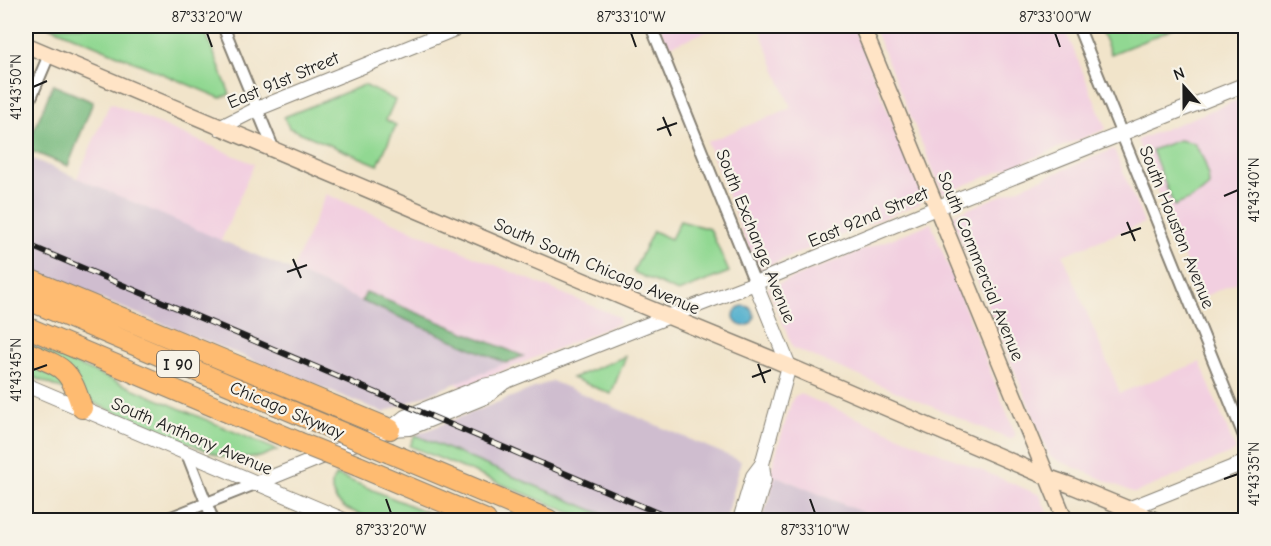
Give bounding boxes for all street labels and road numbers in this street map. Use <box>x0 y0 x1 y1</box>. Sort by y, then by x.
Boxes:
street label: East 91st Street <box>224 47 343 113</box>
street label: South Houston Avenue <box>1134 143 1219 312</box>
street label: South Exchange Avenue <box>711 146 800 326</box>
street label: South Commercial Avenue <box>933 168 1028 364</box>
street label: East 92nd Street <box>805 182 932 252</box>
street label: South South Chicago Avenue <box>491 214 703 319</box>
road number: I 90 <box>157 351 199 377</box>
street label: Chicago Skyway <box>226 377 348 444</box>
street label: South Anthony Avenue <box>108 393 276 480</box>

